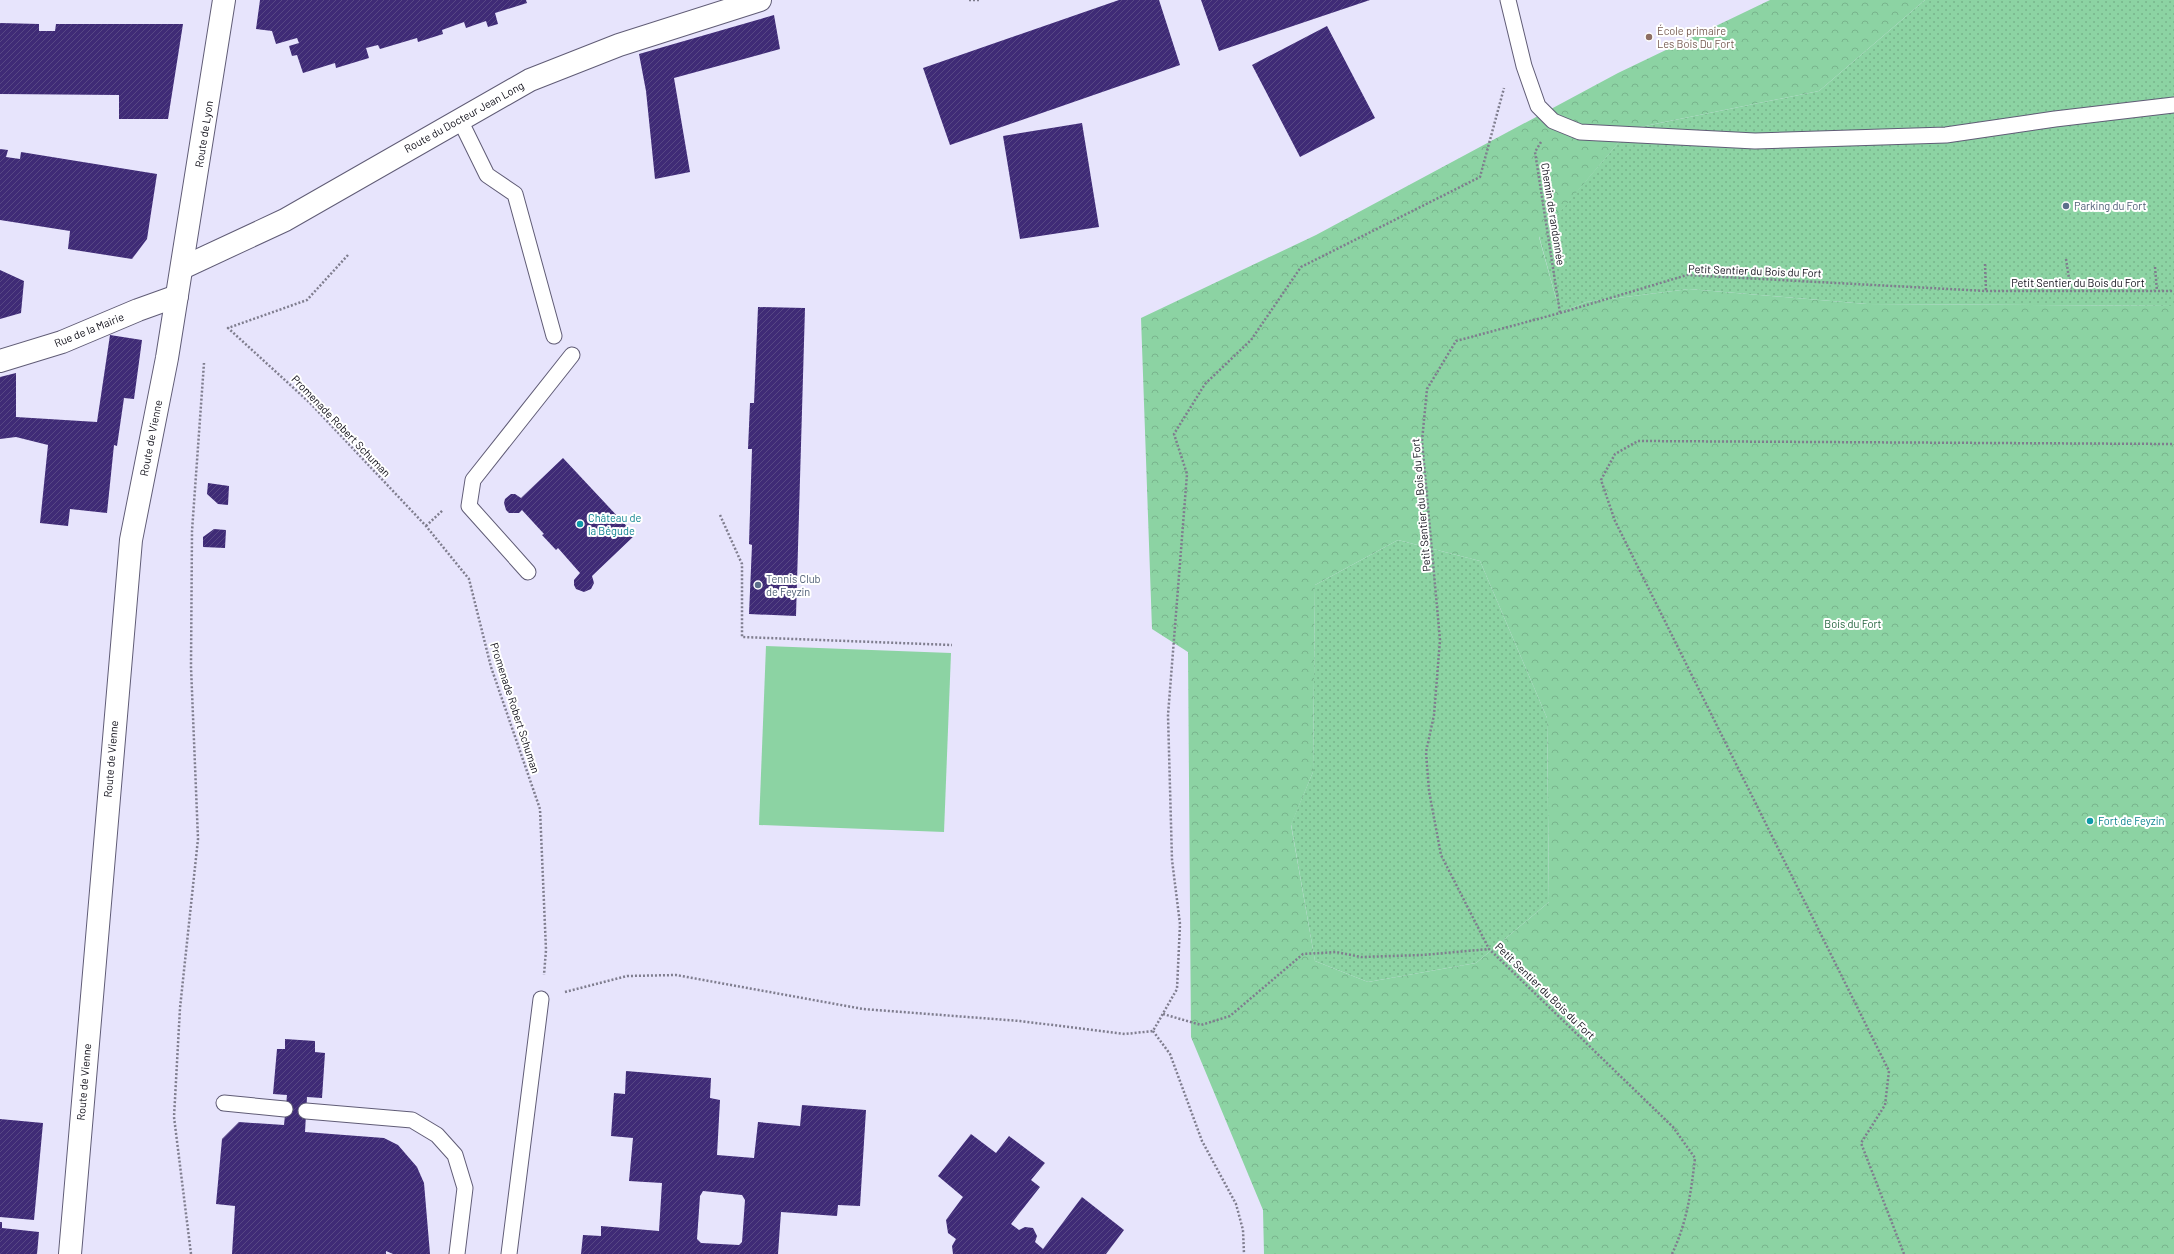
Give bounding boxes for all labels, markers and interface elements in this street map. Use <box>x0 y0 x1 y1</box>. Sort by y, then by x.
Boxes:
place label: École primaire Les Bois Du Fort <box>1657 24 1734 50</box>
marker: École primaire Les Bois Du Fort <box>1644 32 1654 42</box>
street label: Route du Docteur Jean Long <box>402 78 526 155</box>
street label: Route de Lyon <box>192 100 215 168</box>
street label: Chemin de randonnée <box>1539 162 1568 266</box>
place label: Parking du Fort <box>2074 199 2147 212</box>
marker: Parking du Fort <box>2061 201 2071 211</box>
street label: Petit Sentier du Bois du Fort <box>1688 262 1822 279</box>
street label: Petit Sentier du Bois du Fort <box>2011 276 2145 289</box>
street label: Rue de la Mairie <box>52 310 126 349</box>
street label: Promenade Robert Schuman <box>289 372 393 479</box>
street label: Route de Vienne <box>137 399 164 477</box>
street label: Petit Sentier du Bois du Fort <box>1408 438 1433 572</box>
place label: Château de la Bégude <box>588 511 642 537</box>
marker: Château de la Bégude <box>575 519 585 529</box>
place label: Tennis Club de Feyzin <box>766 572 821 598</box>
marker: Tennis Club de Feyzin <box>753 580 763 590</box>
park label: Bois du Fort <box>1824 617 1882 630</box>
street label: Promenade Robert Schuman <box>488 641 543 775</box>
street label: Route de Vienne <box>101 720 120 798</box>
place label: Fort de Feyzin <box>2098 814 2165 827</box>
marker: Fort de Feyzin <box>2085 816 2095 826</box>
street label: Petit Sentier du Bois du Fort <box>1493 940 1598 1042</box>
street label: Route de Vienne <box>74 1043 93 1121</box>

